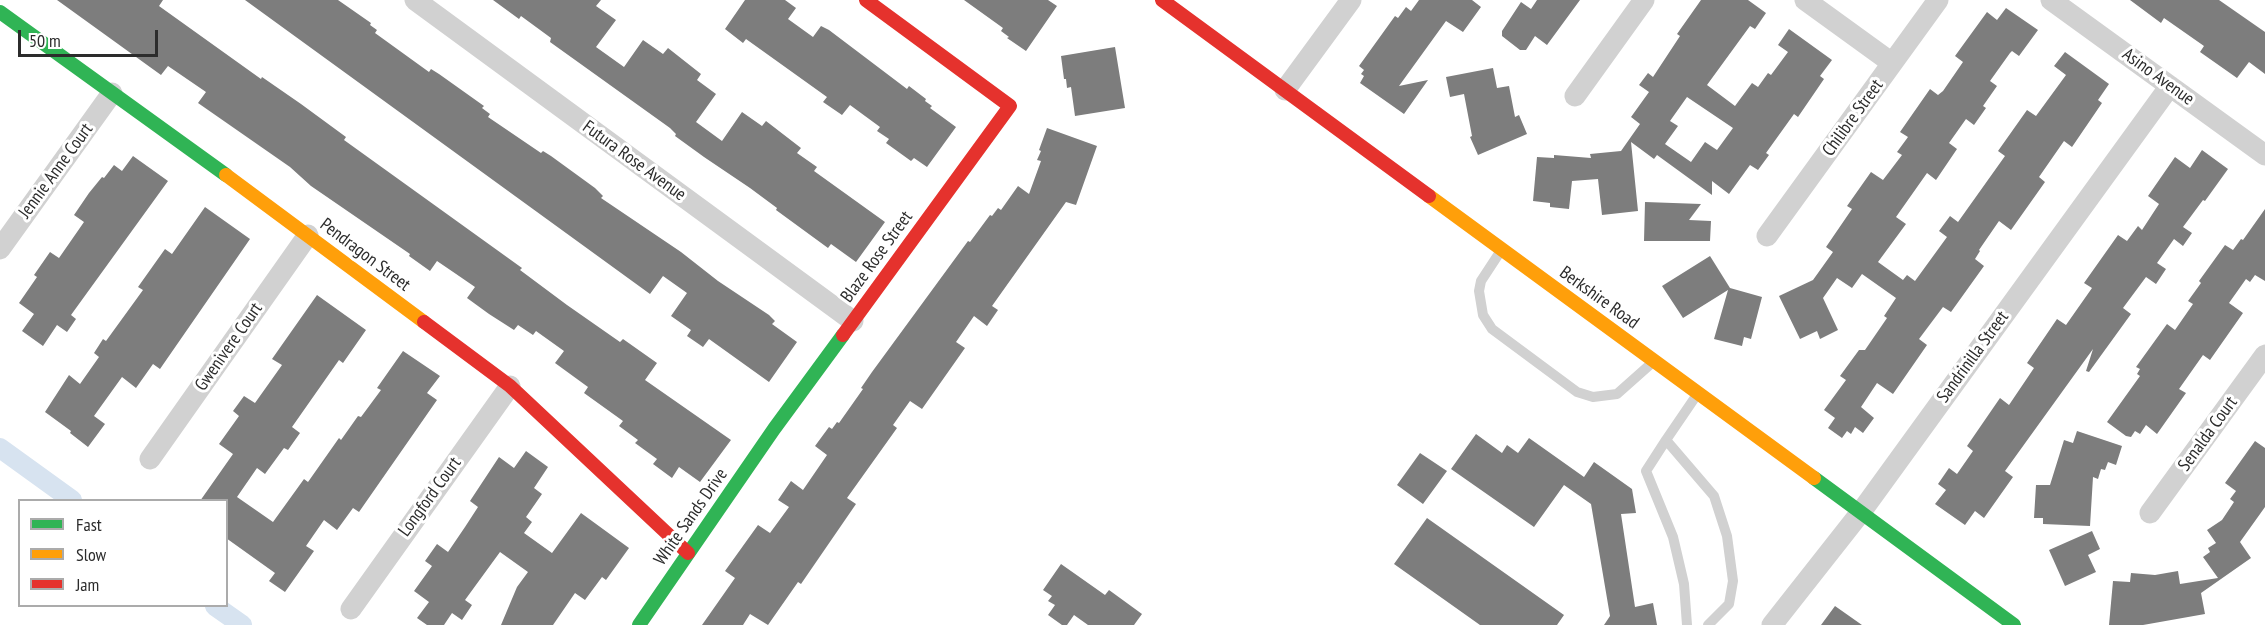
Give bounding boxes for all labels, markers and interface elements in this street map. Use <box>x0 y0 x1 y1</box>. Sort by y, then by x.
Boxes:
scale bar <box>21 18 160 56</box>
text: 50 m <box>29 29 61 52</box>
street label: Asino Avenue <box>2118 44 2198 110</box>
street label: Chilibre Street <box>1818 75 1888 161</box>
street label: Futura Rose Avenue <box>578 116 690 206</box>
street label: Jennie Anne Court <box>14 119 98 223</box>
street label: Blaze Rose Street <box>837 207 917 307</box>
street label: Pendragon Street <box>316 214 414 296</box>
street label: Berkshire Road <box>1555 262 1643 334</box>
street label: Gwenivere Court <box>191 299 267 395</box>
street label: Sandrinilla Street <box>1933 307 2013 407</box>
street label: Senalda Court <box>2174 393 2242 475</box>
street label: Longford Court <box>394 453 466 541</box>
street label: White Sands Drive <box>650 464 732 570</box>
legend <box>18 499 228 607</box>
text: Fast <box>76 513 102 536</box>
text: Slow <box>76 543 106 566</box>
text: Jam <box>76 573 99 596</box>

